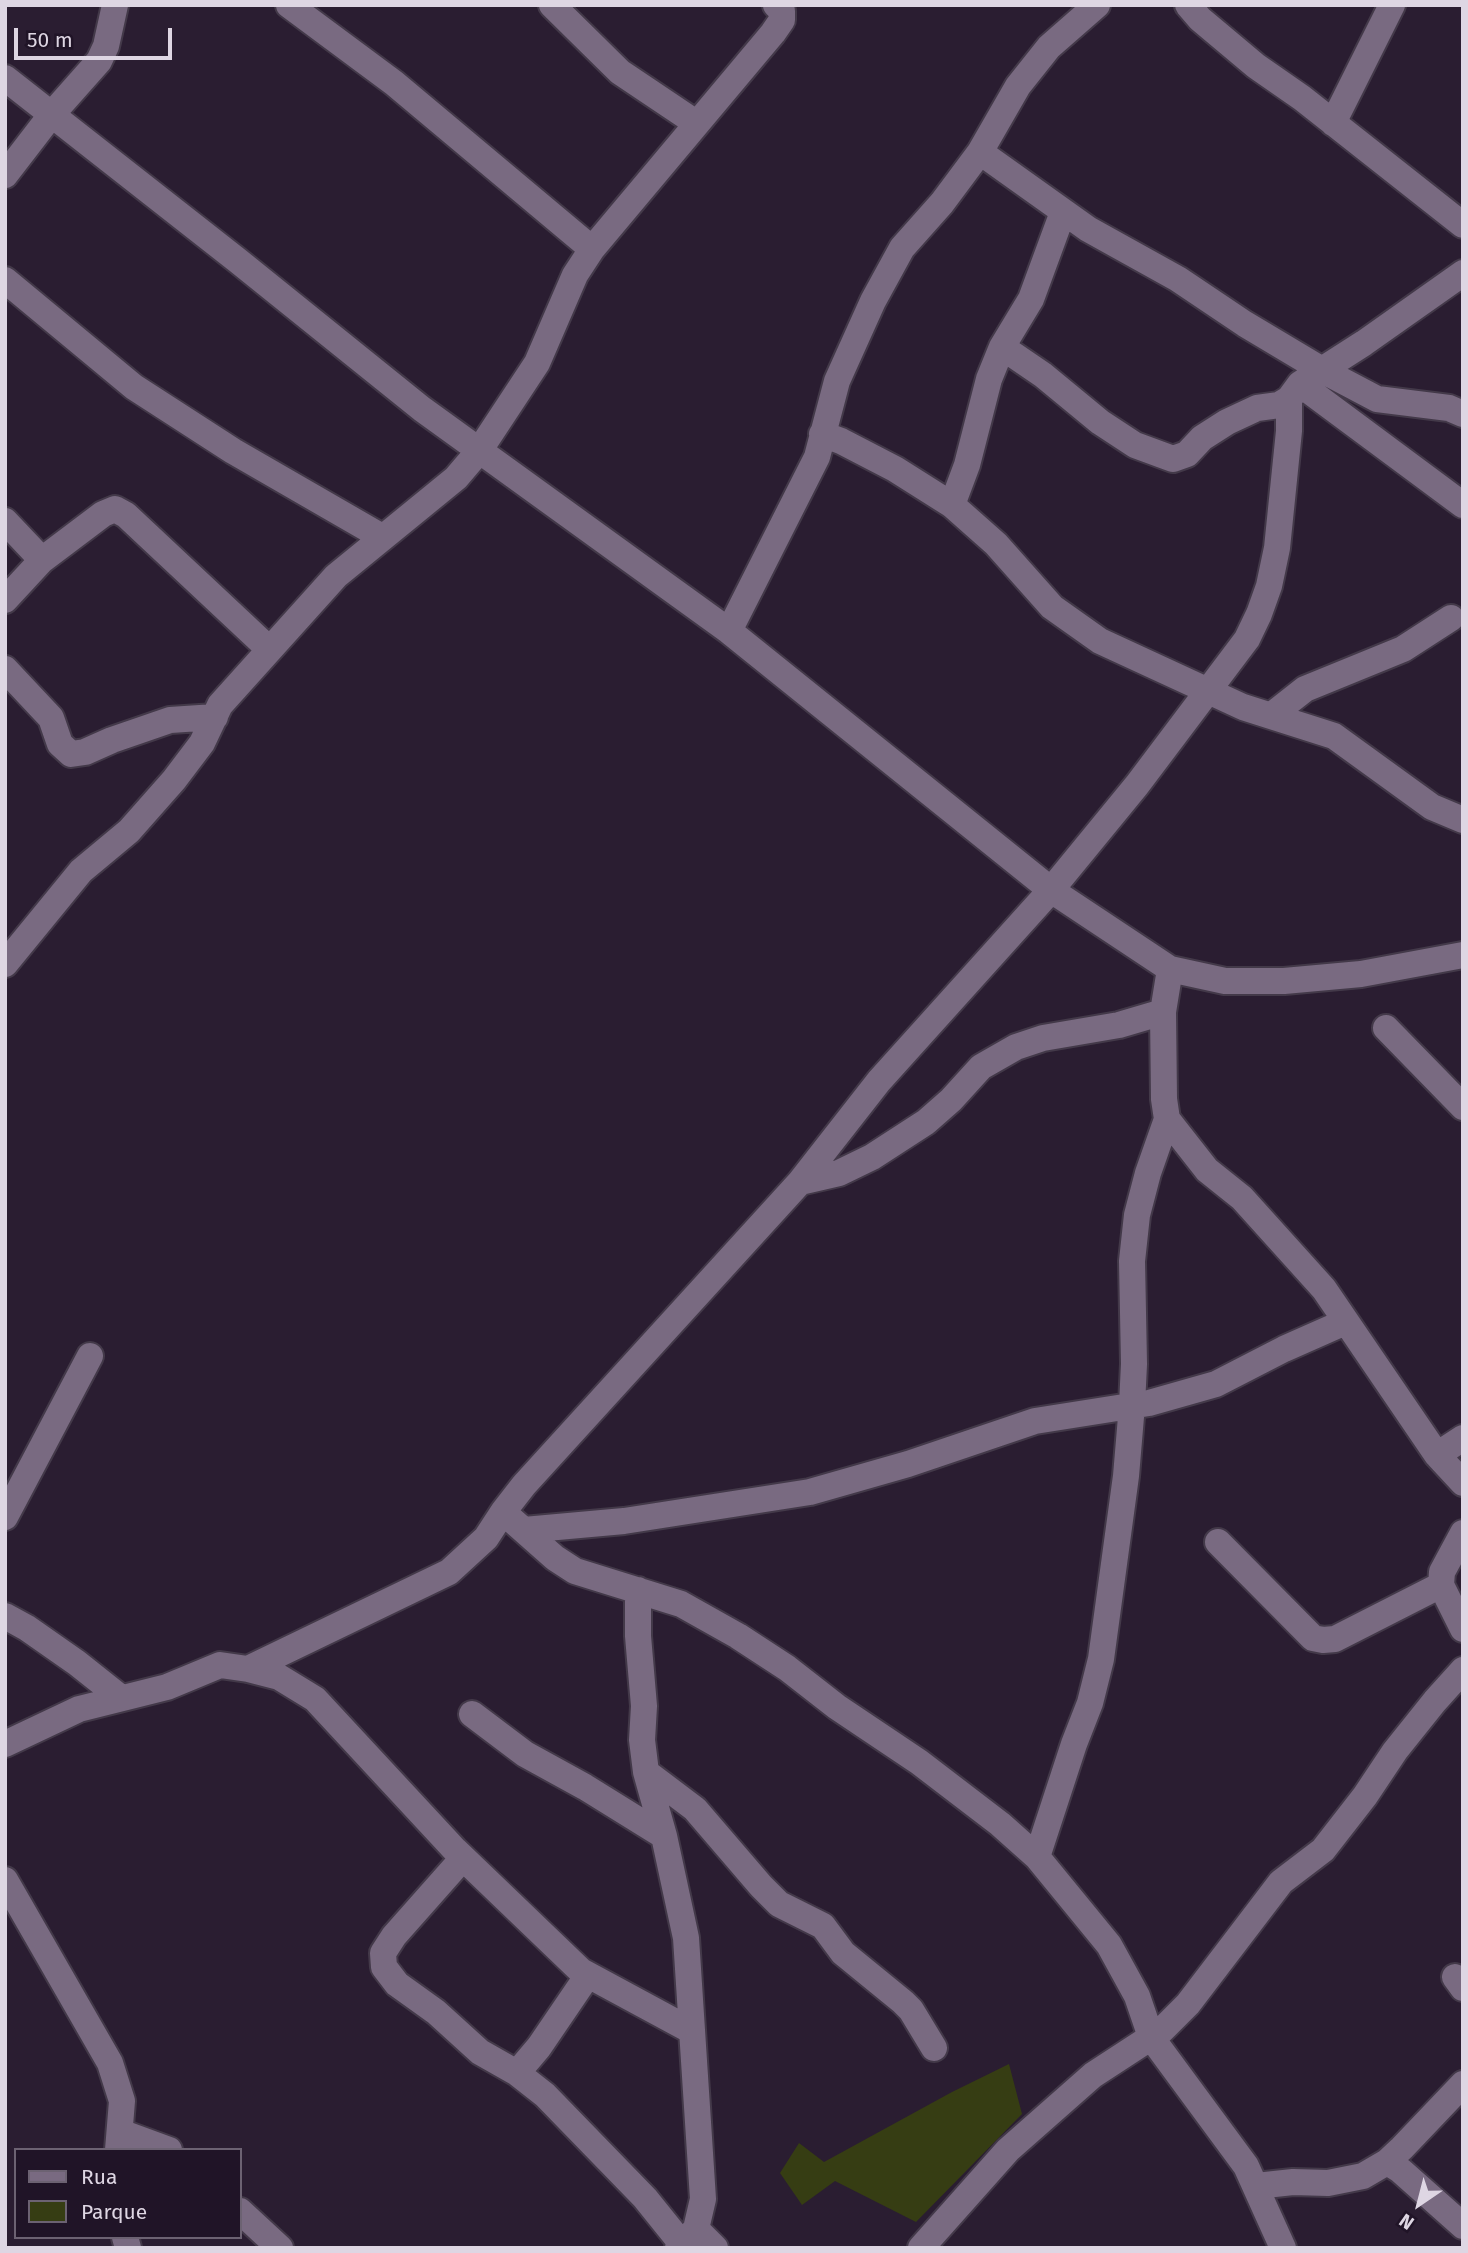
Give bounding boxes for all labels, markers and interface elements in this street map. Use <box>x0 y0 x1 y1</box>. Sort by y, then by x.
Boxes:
scale bar <box>18 14 175 58</box>
text: 50 m <box>27 27 73 53</box>
legend <box>14 2148 242 2239</box>
text: Rua <box>81 2164 117 2190</box>
north arrow <box>1384 2169 1454 2239</box>
text: Parque <box>81 2199 147 2225</box>
text: N <box>1395 2209 1418 2235</box>

